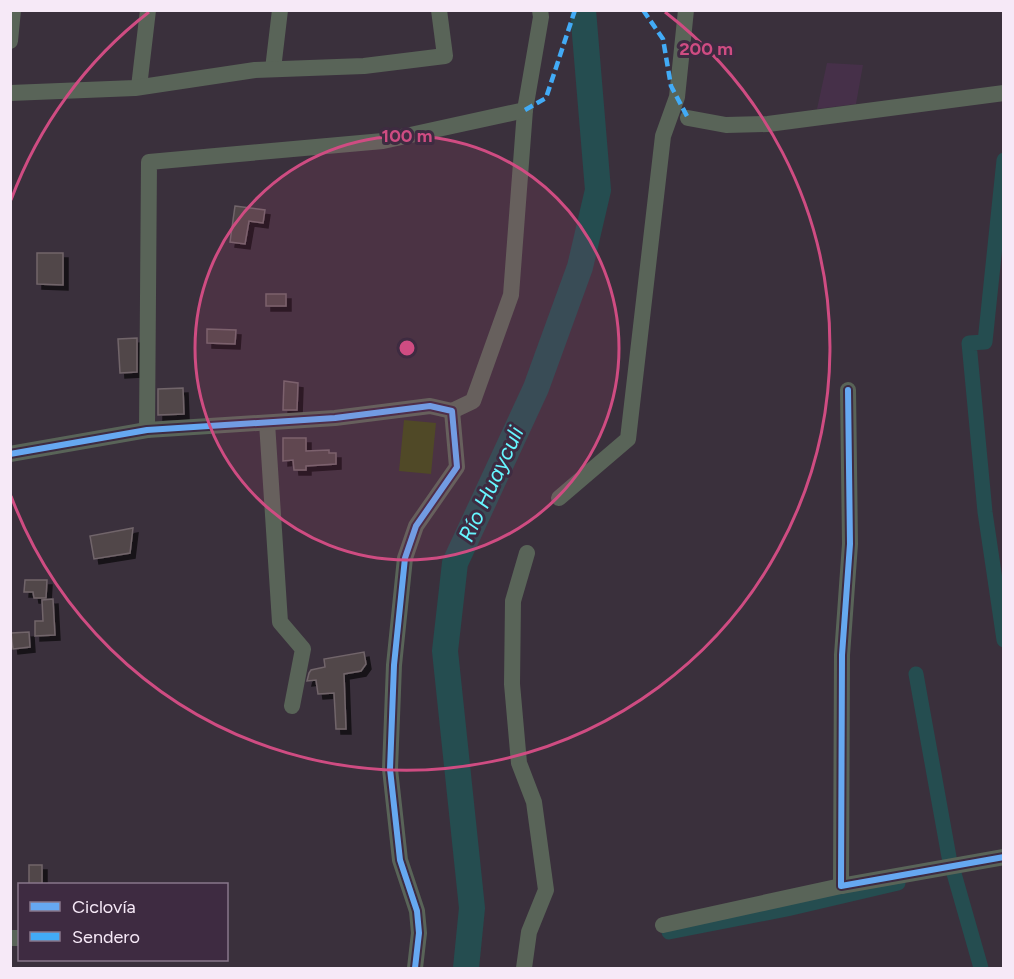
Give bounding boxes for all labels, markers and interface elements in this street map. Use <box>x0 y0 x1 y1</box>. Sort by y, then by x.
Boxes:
text: 200 m <box>679 38 733 60</box>
text: 100 m <box>382 125 432 147</box>
centre of rings <box>397 338 417 358</box>
water label: Río Huayculi <box>452 421 530 546</box>
legend <box>18 883 228 961</box>
text: Ciclovía <box>72 896 136 918</box>
text: Sendero <box>72 926 140 948</box>

